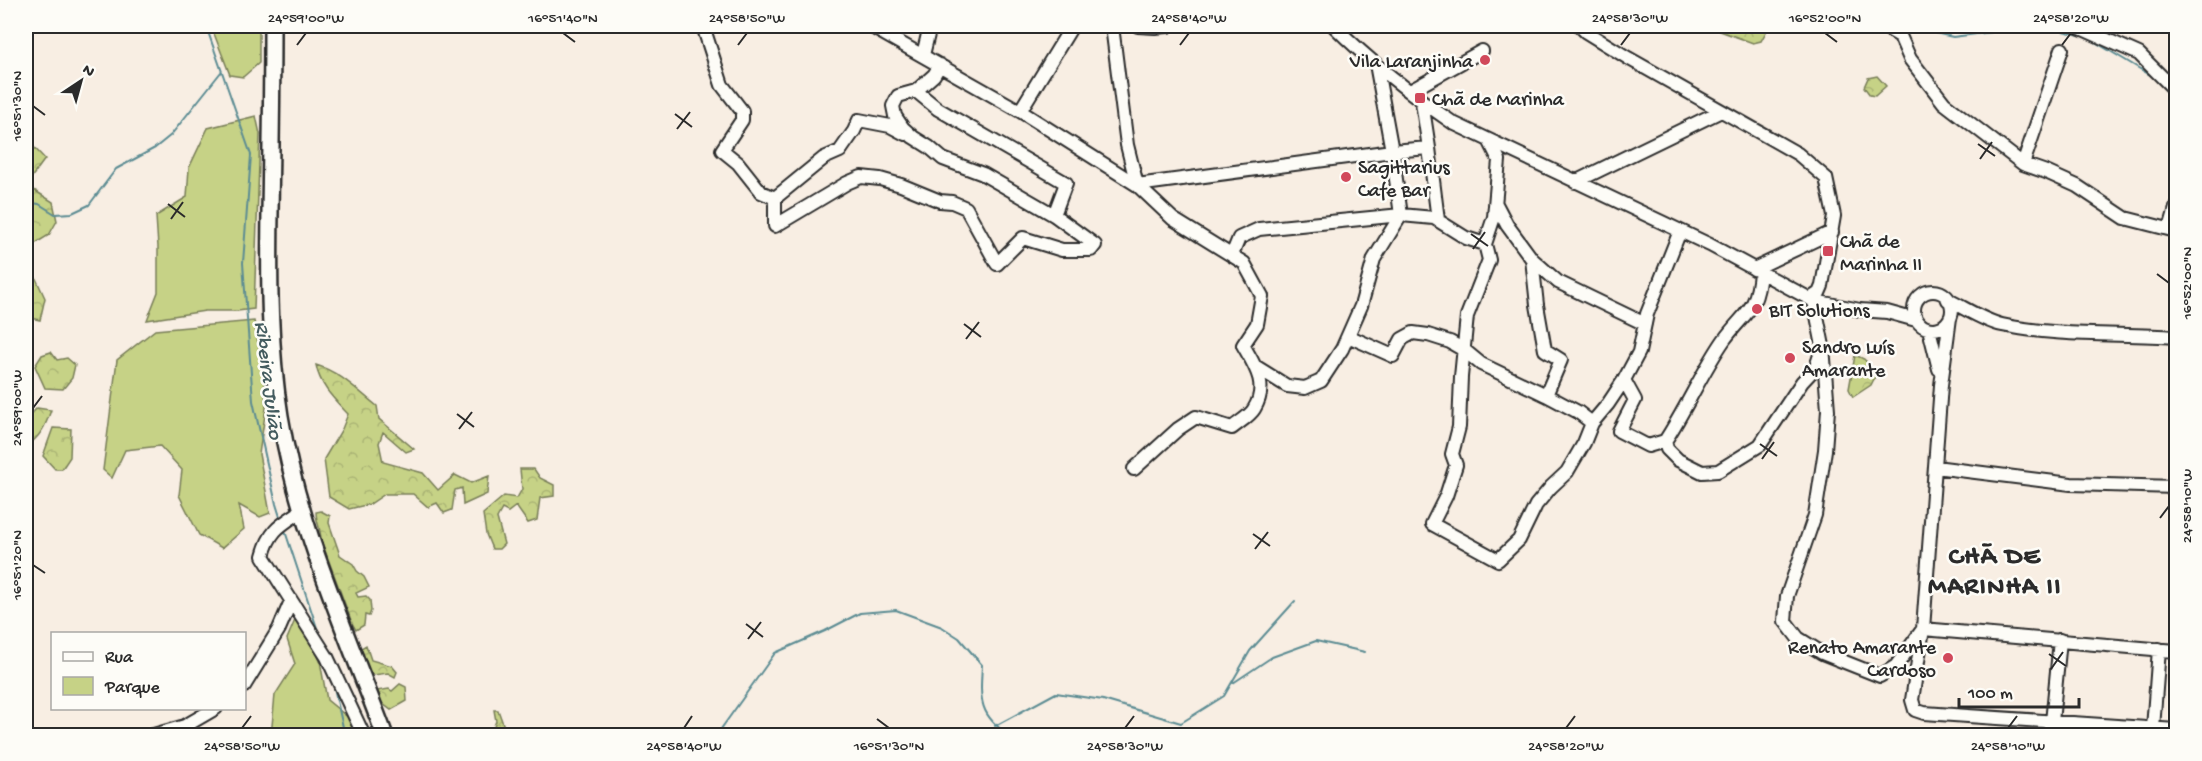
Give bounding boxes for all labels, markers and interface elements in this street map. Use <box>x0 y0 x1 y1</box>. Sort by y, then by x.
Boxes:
text: 24°59'00"W <box>268 10 344 28</box>
text: 16°51'40"N <box>527 10 598 28</box>
text: 24°58'50"W <box>709 10 785 28</box>
text: 24°58'40"W <box>1151 10 1227 28</box>
text: 24°58'30"W <box>1592 10 1668 28</box>
text: 16°52'00"N <box>1788 10 1861 28</box>
text: 24°58'20"W <box>2033 10 2109 28</box>
north arrow <box>51 51 111 111</box>
place label: Vila Laranjinha <box>1349 52 1474 75</box>
marker: Vila Laranjinha <box>1478 53 1492 67</box>
text: N <box>78 61 98 83</box>
text: 16°51'30"N <box>9 71 27 142</box>
place label: Chã de Marinha <box>1432 90 1565 113</box>
marker: Chã de Marinha <box>1413 91 1427 105</box>
place label: Sagittarius Cafe Bar <box>1358 158 1450 204</box>
marker: Sagittarius Cafe Bar <box>1339 170 1353 184</box>
place label: Chã de Marinha II <box>1840 232 1922 278</box>
marker: Chã de Marinha II <box>1821 244 1835 258</box>
text: 16°52'00"N <box>2179 247 2197 320</box>
place label: BIT Solutions <box>1768 301 1870 324</box>
marker: BIT Solutions <box>1750 302 1764 316</box>
water label: Ribeira Julião <box>247 320 286 442</box>
place label: Sandro Luís Amarante <box>1802 338 1895 384</box>
marker: Sandro Luís Amarante <box>1783 351 1797 365</box>
text: 24°59'00"W <box>9 370 27 446</box>
text: 24°58'10"W <box>2179 468 2197 543</box>
text: 16°51'20"N <box>9 530 27 601</box>
district label: CHÃ DE MARINHA II <box>1928 543 2062 604</box>
legend <box>51 632 246 710</box>
place label: Renato Amarante Cardoso <box>1788 638 1937 684</box>
text: Rua <box>105 648 134 669</box>
marker: Renato Amarante Cardoso <box>1941 651 1955 665</box>
scale bar <box>1959 671 2079 709</box>
text: Parque <box>104 678 161 699</box>
text: 100 m <box>1967 684 2013 705</box>
text: 24°58'50"W <box>204 738 280 756</box>
text: 24°58'40"W <box>646 738 722 756</box>
text: 16°51'30"N <box>853 738 924 756</box>
text: 24°58'30"W <box>1087 738 1163 756</box>
text: 24°58'20"W <box>1528 738 1604 756</box>
text: 24°58'10"W <box>1971 738 2046 756</box>

